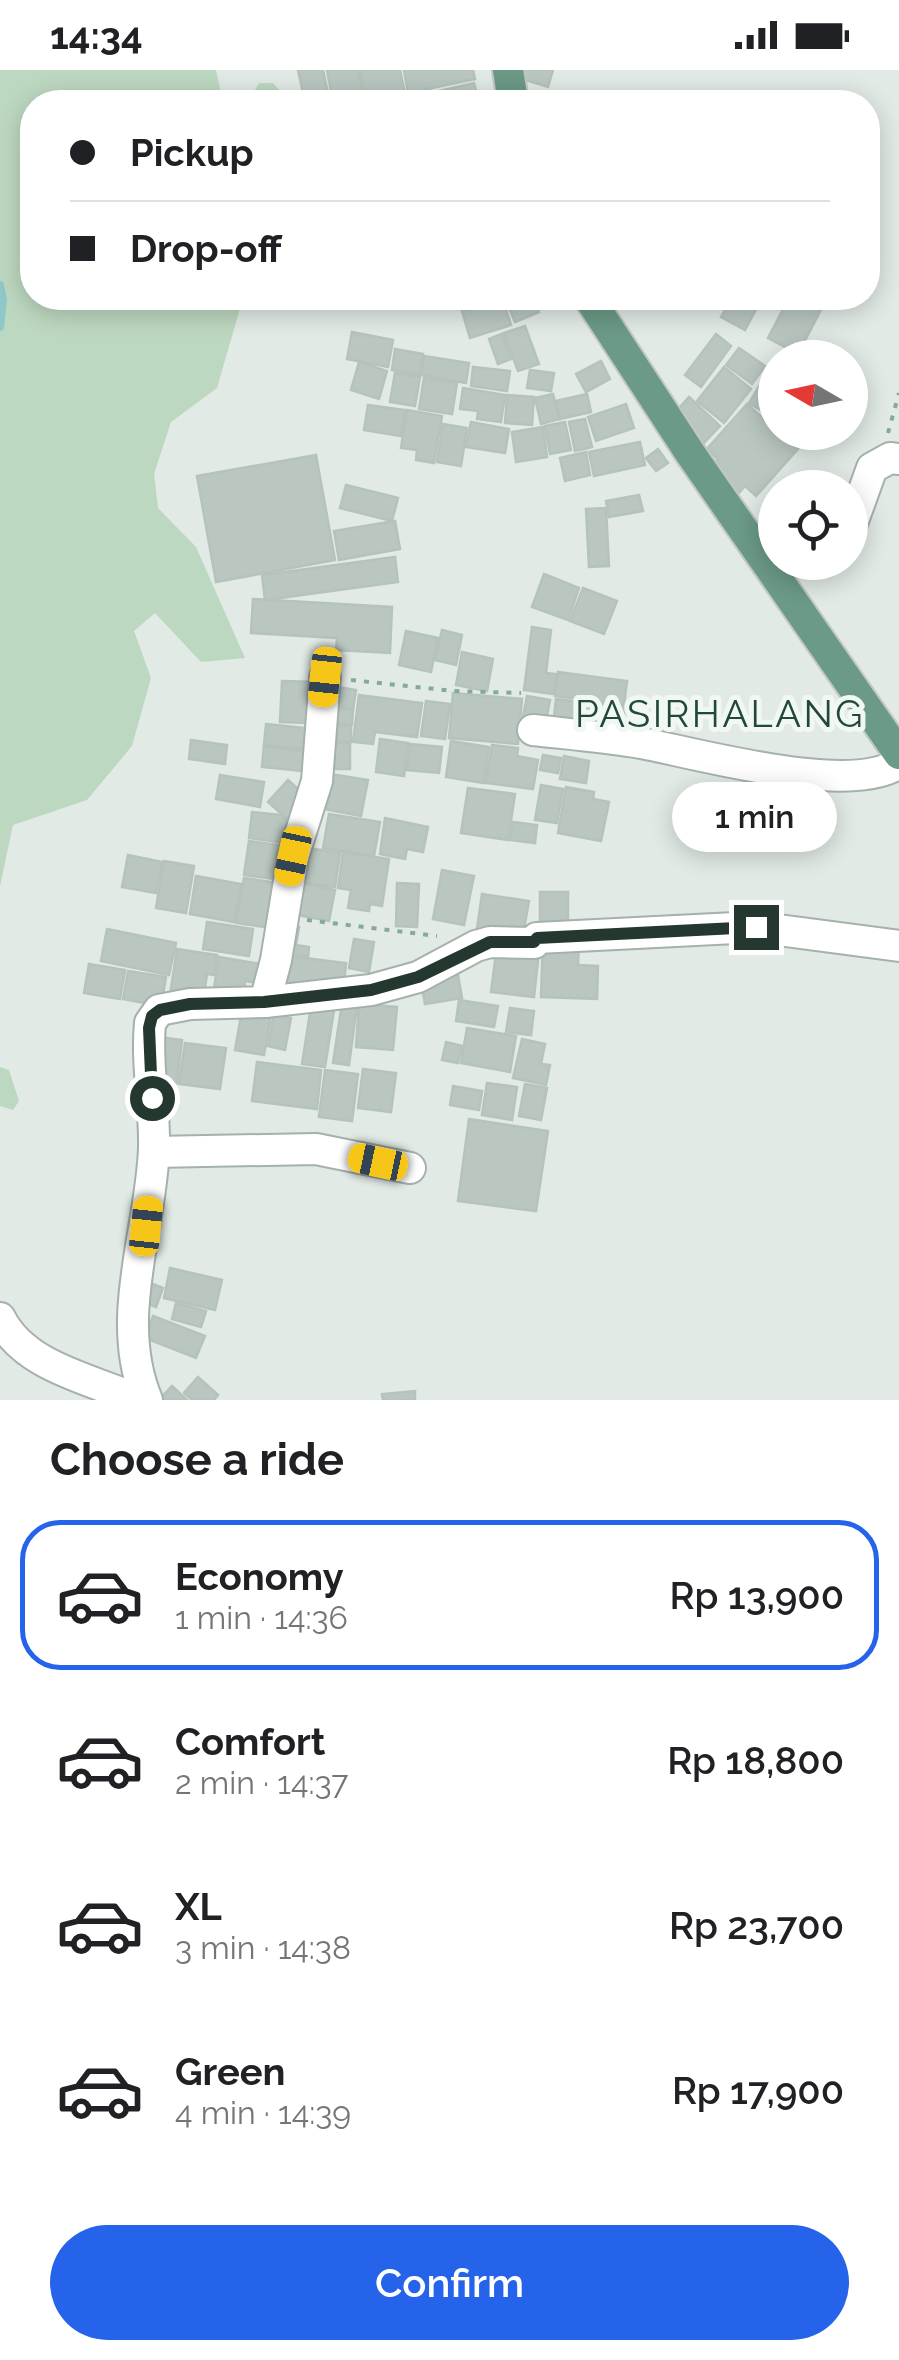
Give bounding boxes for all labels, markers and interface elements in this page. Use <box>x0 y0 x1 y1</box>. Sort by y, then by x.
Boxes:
text: 14:34 <box>50 13 143 58</box>
text: Pickup <box>130 130 254 175</box>
text: Drop-off <box>130 226 282 271</box>
north arrow <box>758 340 868 450</box>
map controls <box>758 340 868 580</box>
button: locate <box>758 470 868 580</box>
car <box>307 646 343 708</box>
district label: PASIRHALANG <box>575 691 865 736</box>
callout: 1 min <box>674 782 838 852</box>
text: 1 min <box>715 798 794 835</box>
car <box>272 824 314 888</box>
route end <box>734 905 779 950</box>
route start <box>130 1076 175 1121</box>
car <box>346 1141 410 1183</box>
car <box>128 1195 164 1257</box>
text: Choose a ride <box>50 1433 344 1486</box>
icon: car <box>55 1550 145 1640</box>
text: Economy <box>175 1554 344 1599</box>
text: Rp 13,900 <box>670 1573 844 1618</box>
text: 1 min · 14:36 <box>175 1599 348 1636</box>
icon: car <box>55 1715 145 1805</box>
text: Comfort <box>175 1719 325 1764</box>
text: Rp 18,800 <box>667 1738 844 1783</box>
text: 2 min · 14:37 <box>175 1764 348 1801</box>
icon: car <box>55 1880 145 1970</box>
text: XL <box>175 1884 222 1929</box>
text: Rp 23,700 <box>669 1903 844 1948</box>
text: 3 min · 14:38 <box>175 1929 351 1966</box>
icon: car <box>55 2045 145 2135</box>
text: Green <box>175 2049 285 2094</box>
text: Rp 17,900 <box>672 2068 844 2113</box>
text: 4 min · 14:39 <box>175 2094 351 2131</box>
button: Confirm <box>50 2225 849 2340</box>

